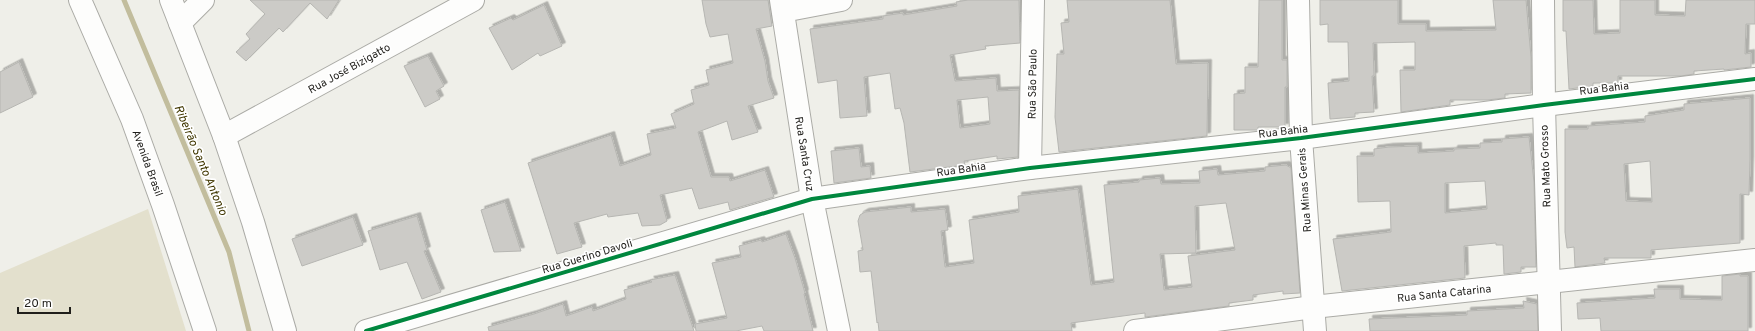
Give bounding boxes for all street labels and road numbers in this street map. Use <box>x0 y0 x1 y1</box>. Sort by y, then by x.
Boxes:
street label: Rua José Bizigatto <box>306 40 393 97</box>
street label: Rua São Paulo <box>1025 49 1041 119</box>
street label: Rua Bahia <box>1579 79 1630 99</box>
street label: Rua Santa Cruz <box>791 116 817 193</box>
street label: Rua Bahia <box>1258 122 1309 142</box>
street label: Rua Mato Grosso <box>1538 124 1554 208</box>
street label: Avenida Brasil <box>129 128 166 199</box>
street label: Rua Minas Gerais <box>1295 147 1315 233</box>
street label: Rua Bahia <box>936 160 987 180</box>
street label: Rua Guerino Davoli <box>540 237 634 277</box>
street label: Rua Santa Catarina <box>1396 282 1492 306</box>

